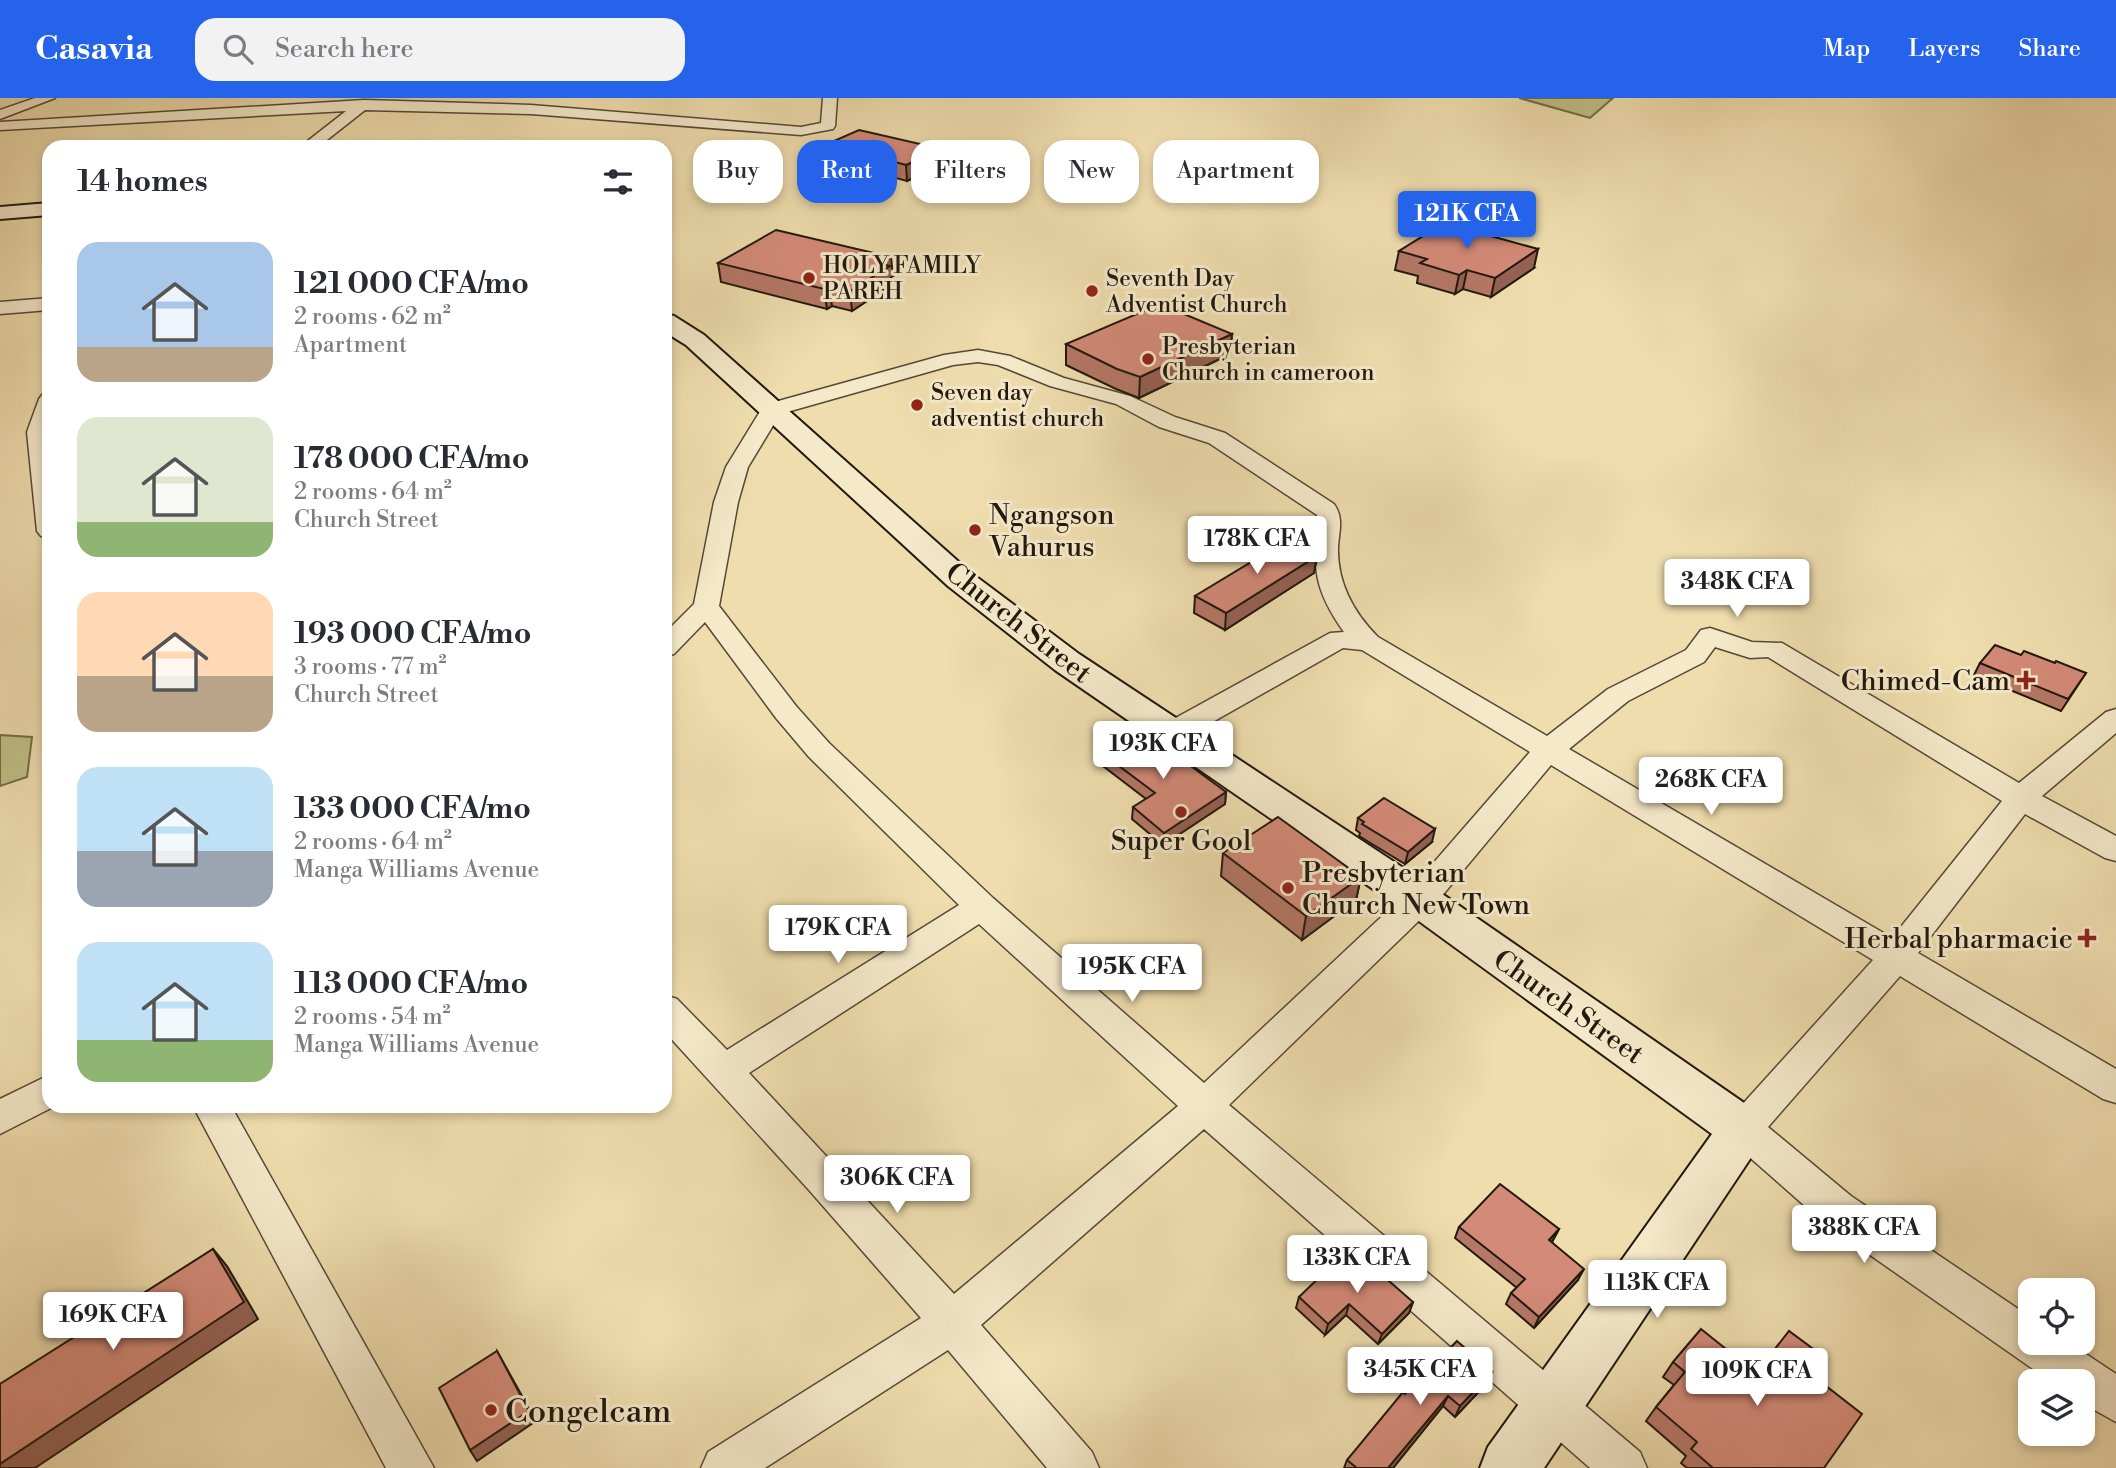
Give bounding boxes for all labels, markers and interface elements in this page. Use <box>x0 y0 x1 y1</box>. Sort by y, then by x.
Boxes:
search box <box>195 18 685 81</box>
text: Casavia <box>35 29 153 70</box>
icon: search <box>219 30 257 68</box>
text: Search here <box>275 33 414 65</box>
text: Map <box>1823 34 1870 64</box>
text: Layers <box>1908 34 1980 64</box>
text: Share <box>2018 34 2081 64</box>
chip: Buy <box>693 140 783 203</box>
chip: Rent <box>797 140 897 203</box>
chip: Filters <box>911 140 1030 203</box>
chip: New <box>1044 140 1139 203</box>
chip: Apartment <box>1153 140 1319 203</box>
text: 14 homes <box>77 163 208 201</box>
icon: filters <box>599 163 637 201</box>
pin: 121K CFA <box>1395 192 1539 251</box>
text: 121K CFA <box>1414 200 1520 228</box>
place label: HOLY FAMILY PAREH <box>823 252 983 306</box>
text: 121 000 CFA/mo <box>294 265 529 303</box>
place label: Seventh Day Adventist Church <box>1105 265 1288 319</box>
icon: home <box>133 270 217 354</box>
marker: HOLY FAMILY PAREH <box>801 270 817 286</box>
marker: Seventh Day Adventist Church <box>1084 283 1100 299</box>
text: 2 rooms · 62 m² <box>294 303 451 331</box>
text: Apartment <box>294 331 407 359</box>
place label: Presbyterian Church in cameroon <box>1162 333 1375 387</box>
marker: Presbyterian Church in cameroon <box>1140 351 1156 367</box>
place label: Seven day adventist church <box>931 379 1105 433</box>
marker: Seven day adventist church <box>909 397 925 413</box>
text: 178 000 CFA/mo <box>294 440 529 478</box>
icon: home <box>133 445 217 529</box>
text: 2 rooms · 64 m² <box>294 478 452 506</box>
place label: Ngangson Vahurus <box>988 498 1115 565</box>
text: Church Street <box>294 506 439 534</box>
pin: 178K CFA <box>1185 517 1329 576</box>
marker: Ngangson Vahurus <box>967 522 983 538</box>
text: 178K CFA <box>1204 525 1310 553</box>
street label: Church Street <box>938 555 1098 691</box>
pin: 348K CFA <box>1665 560 1809 619</box>
text: 348K CFA <box>1680 568 1794 596</box>
text: 193 000 CFA/mo <box>294 615 531 653</box>
icon: home <box>133 620 217 704</box>
text: 3 rooms · 77 m² <box>294 653 447 681</box>
place label: Chimed-Cam <box>1841 664 2010 699</box>
marker: Chimed-Cam <box>2016 670 2036 690</box>
text: Church Street <box>294 681 439 709</box>
pin: 193K CFA <box>1091 722 1235 781</box>
text: 193K CFA <box>1109 730 1217 758</box>
pin: 268K CFA <box>1639 758 1783 817</box>
text: 268K CFA <box>1655 766 1767 794</box>
text: 133 000 CFA/mo <box>294 790 531 828</box>
icon: home <box>133 795 217 879</box>
marker: Super Gool <box>1173 804 1189 820</box>
place label: Super Gool <box>1111 824 1251 859</box>
text: 2 rooms · 64 m² <box>294 828 452 856</box>
text: Manga Williams Avenue <box>294 856 539 884</box>
place label: Presbyterian Church New Town <box>1302 856 1530 923</box>
marker: Presbyterian Church New Town <box>1280 880 1296 896</box>
pin: 179K CFA <box>766 906 910 965</box>
text: 179K CFA <box>785 914 891 942</box>
place label: Herbal pharmacie <box>1844 922 2073 957</box>
marker: Herbal pharmacie <box>2079 930 2095 946</box>
street label: Church Street <box>1486 942 1650 1072</box>
pin: 195K CFA <box>1060 944 1204 1004</box>
text: 195K CFA <box>1078 953 1186 981</box>
text: 113 000 CFA/mo <box>294 965 528 1003</box>
icon: home <box>133 970 217 1054</box>
text: 2 rooms · 54 m² <box>294 1003 451 1031</box>
text: Manga Williams Avenue <box>294 1031 539 1059</box>
pin: 306K CFA <box>825 1156 969 1215</box>
text: 306K CFA <box>840 1164 954 1192</box>
pin: 388K CFA <box>1792 1206 1936 1265</box>
text: 388K CFA <box>1808 1214 1920 1242</box>
pin: 133K CFA <box>1285 1236 1429 1295</box>
text: 133K CFA <box>1303 1244 1411 1272</box>
pin: 113K CFA <box>1585 1260 1729 1320</box>
text: 113K CFA <box>1604 1269 1710 1297</box>
map controls <box>2018 1278 2095 1446</box>
button: locate <box>2018 1278 2095 1355</box>
pin: 169K CFA <box>41 1292 185 1352</box>
text: 169K CFA <box>59 1301 167 1329</box>
pin: 345K CFA <box>1348 1348 1492 1407</box>
pin: 109K CFA <box>1685 1348 1829 1408</box>
text: 345K CFA <box>1364 1356 1476 1384</box>
text: 109K CFA <box>1702 1357 1812 1385</box>
button: layers <box>2018 1369 2095 1446</box>
place label: Congelcam <box>505 1392 671 1433</box>
marker: Congelcam <box>483 1402 499 1418</box>

